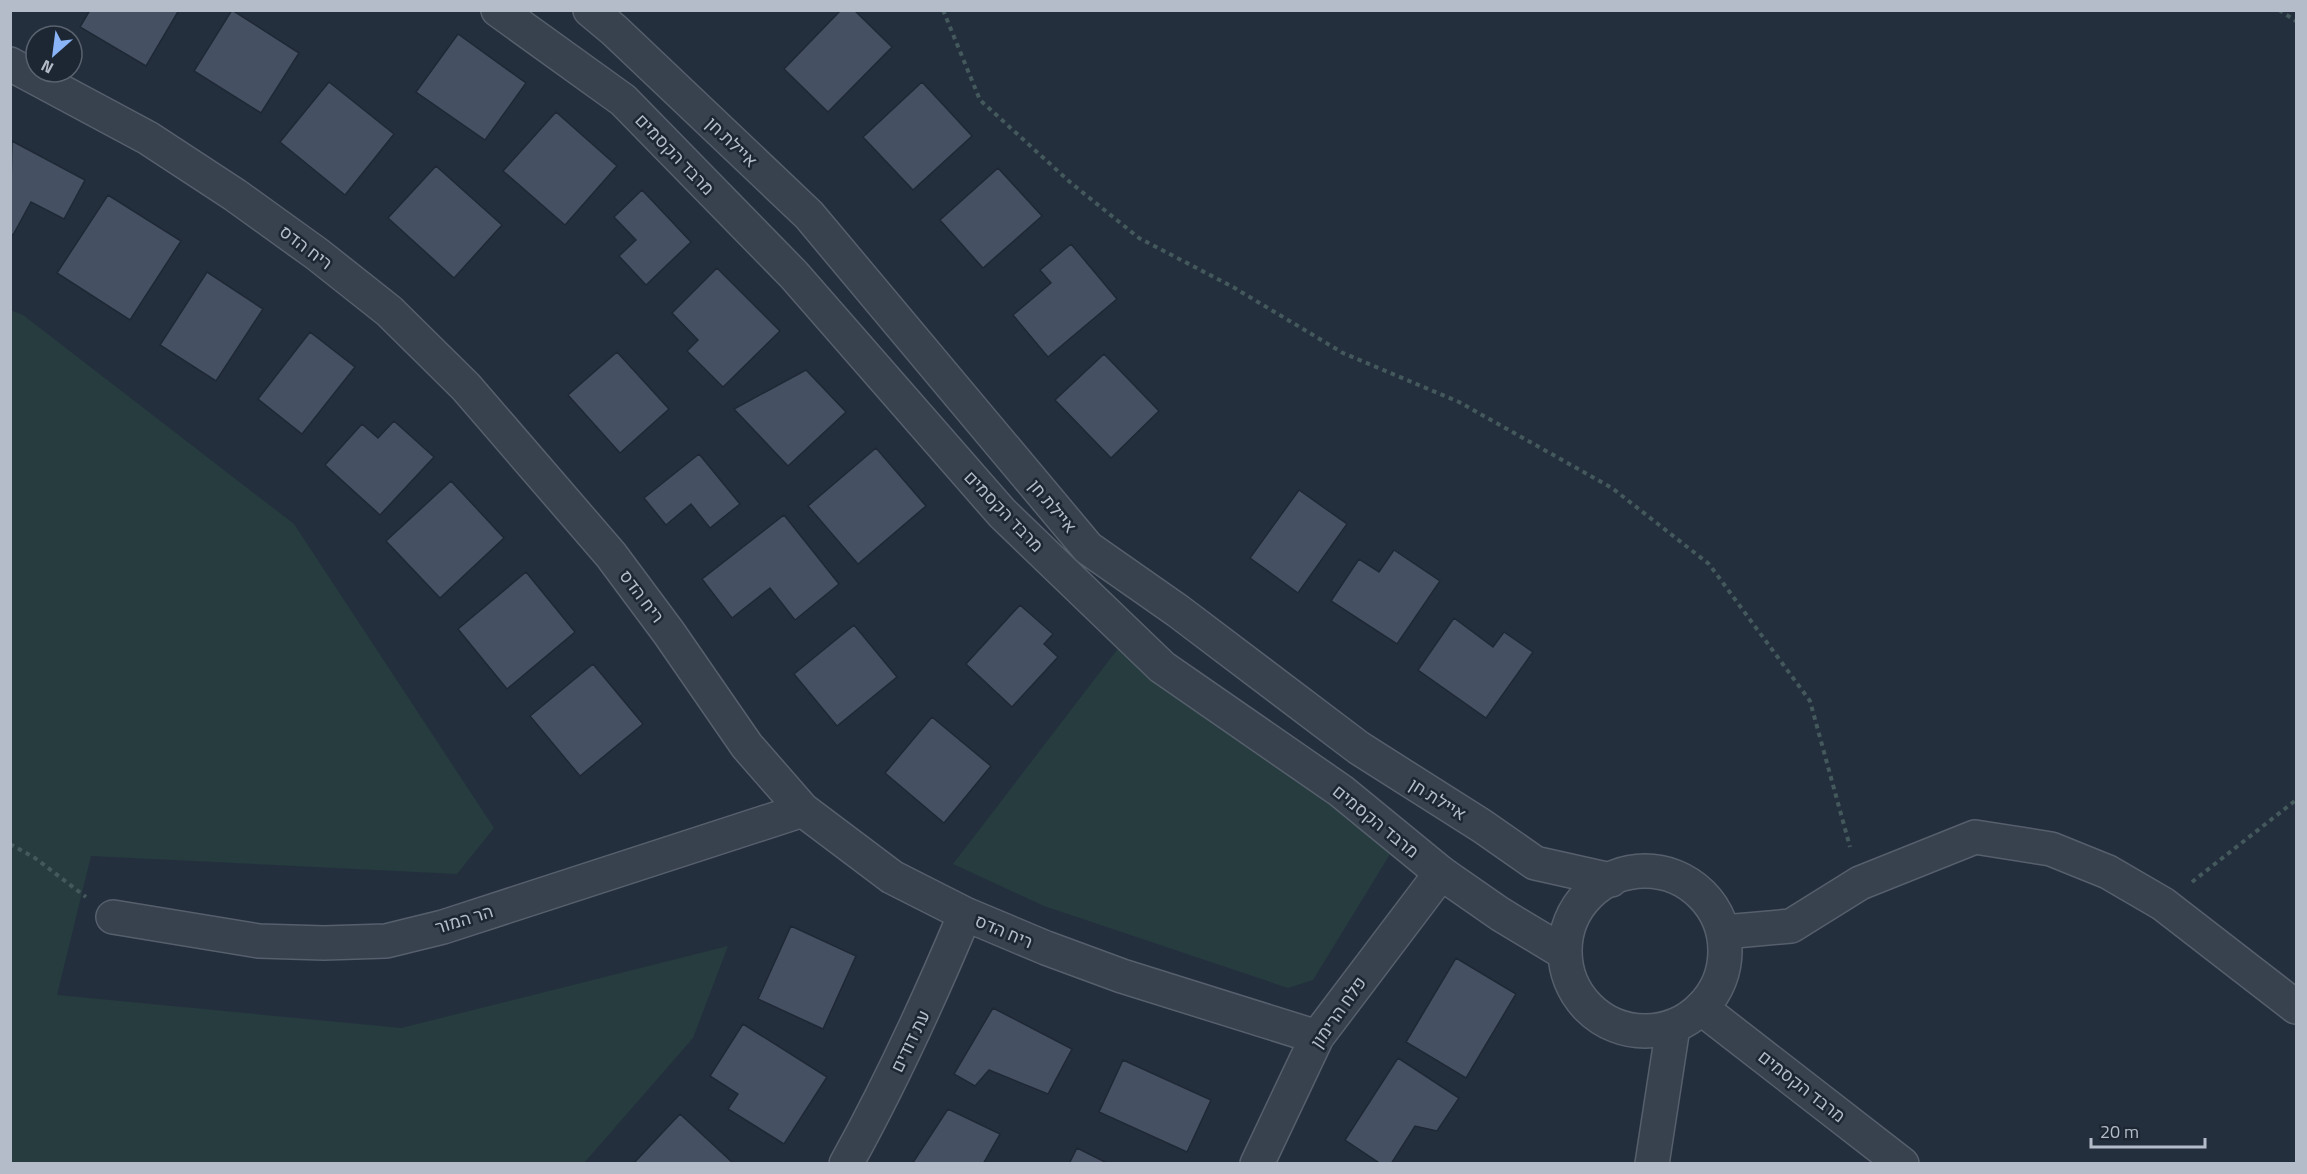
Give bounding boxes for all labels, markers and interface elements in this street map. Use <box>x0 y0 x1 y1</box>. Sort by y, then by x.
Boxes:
north arrow <box>24 24 84 84</box>
text: N <box>36 54 57 80</box>
street label: מרבד הקסמים <box>629 107 721 201</box>
street label: איילת חן <box>700 110 764 174</box>
street label: ריח הדס <box>274 218 338 276</box>
street label: מרבד הקסמים <box>958 464 1050 558</box>
street label: איילת חן <box>1022 473 1084 539</box>
street label: ריח הדס <box>613 564 671 628</box>
street label: איילת חן <box>1404 771 1472 827</box>
street label: מרבד הקסמים <box>1327 778 1425 864</box>
street label: הר המור <box>432 897 496 941</box>
street label: ריח הדס <box>971 907 1037 955</box>
street label: פלח הרימון <box>1303 971 1373 1053</box>
street label: עת דודים <box>883 1005 937 1077</box>
street label: מרבד הקסמים <box>1752 1043 1852 1129</box>
scale bar <box>2091 1111 2205 1149</box>
text: 20 m <box>2100 1118 2139 1145</box>

